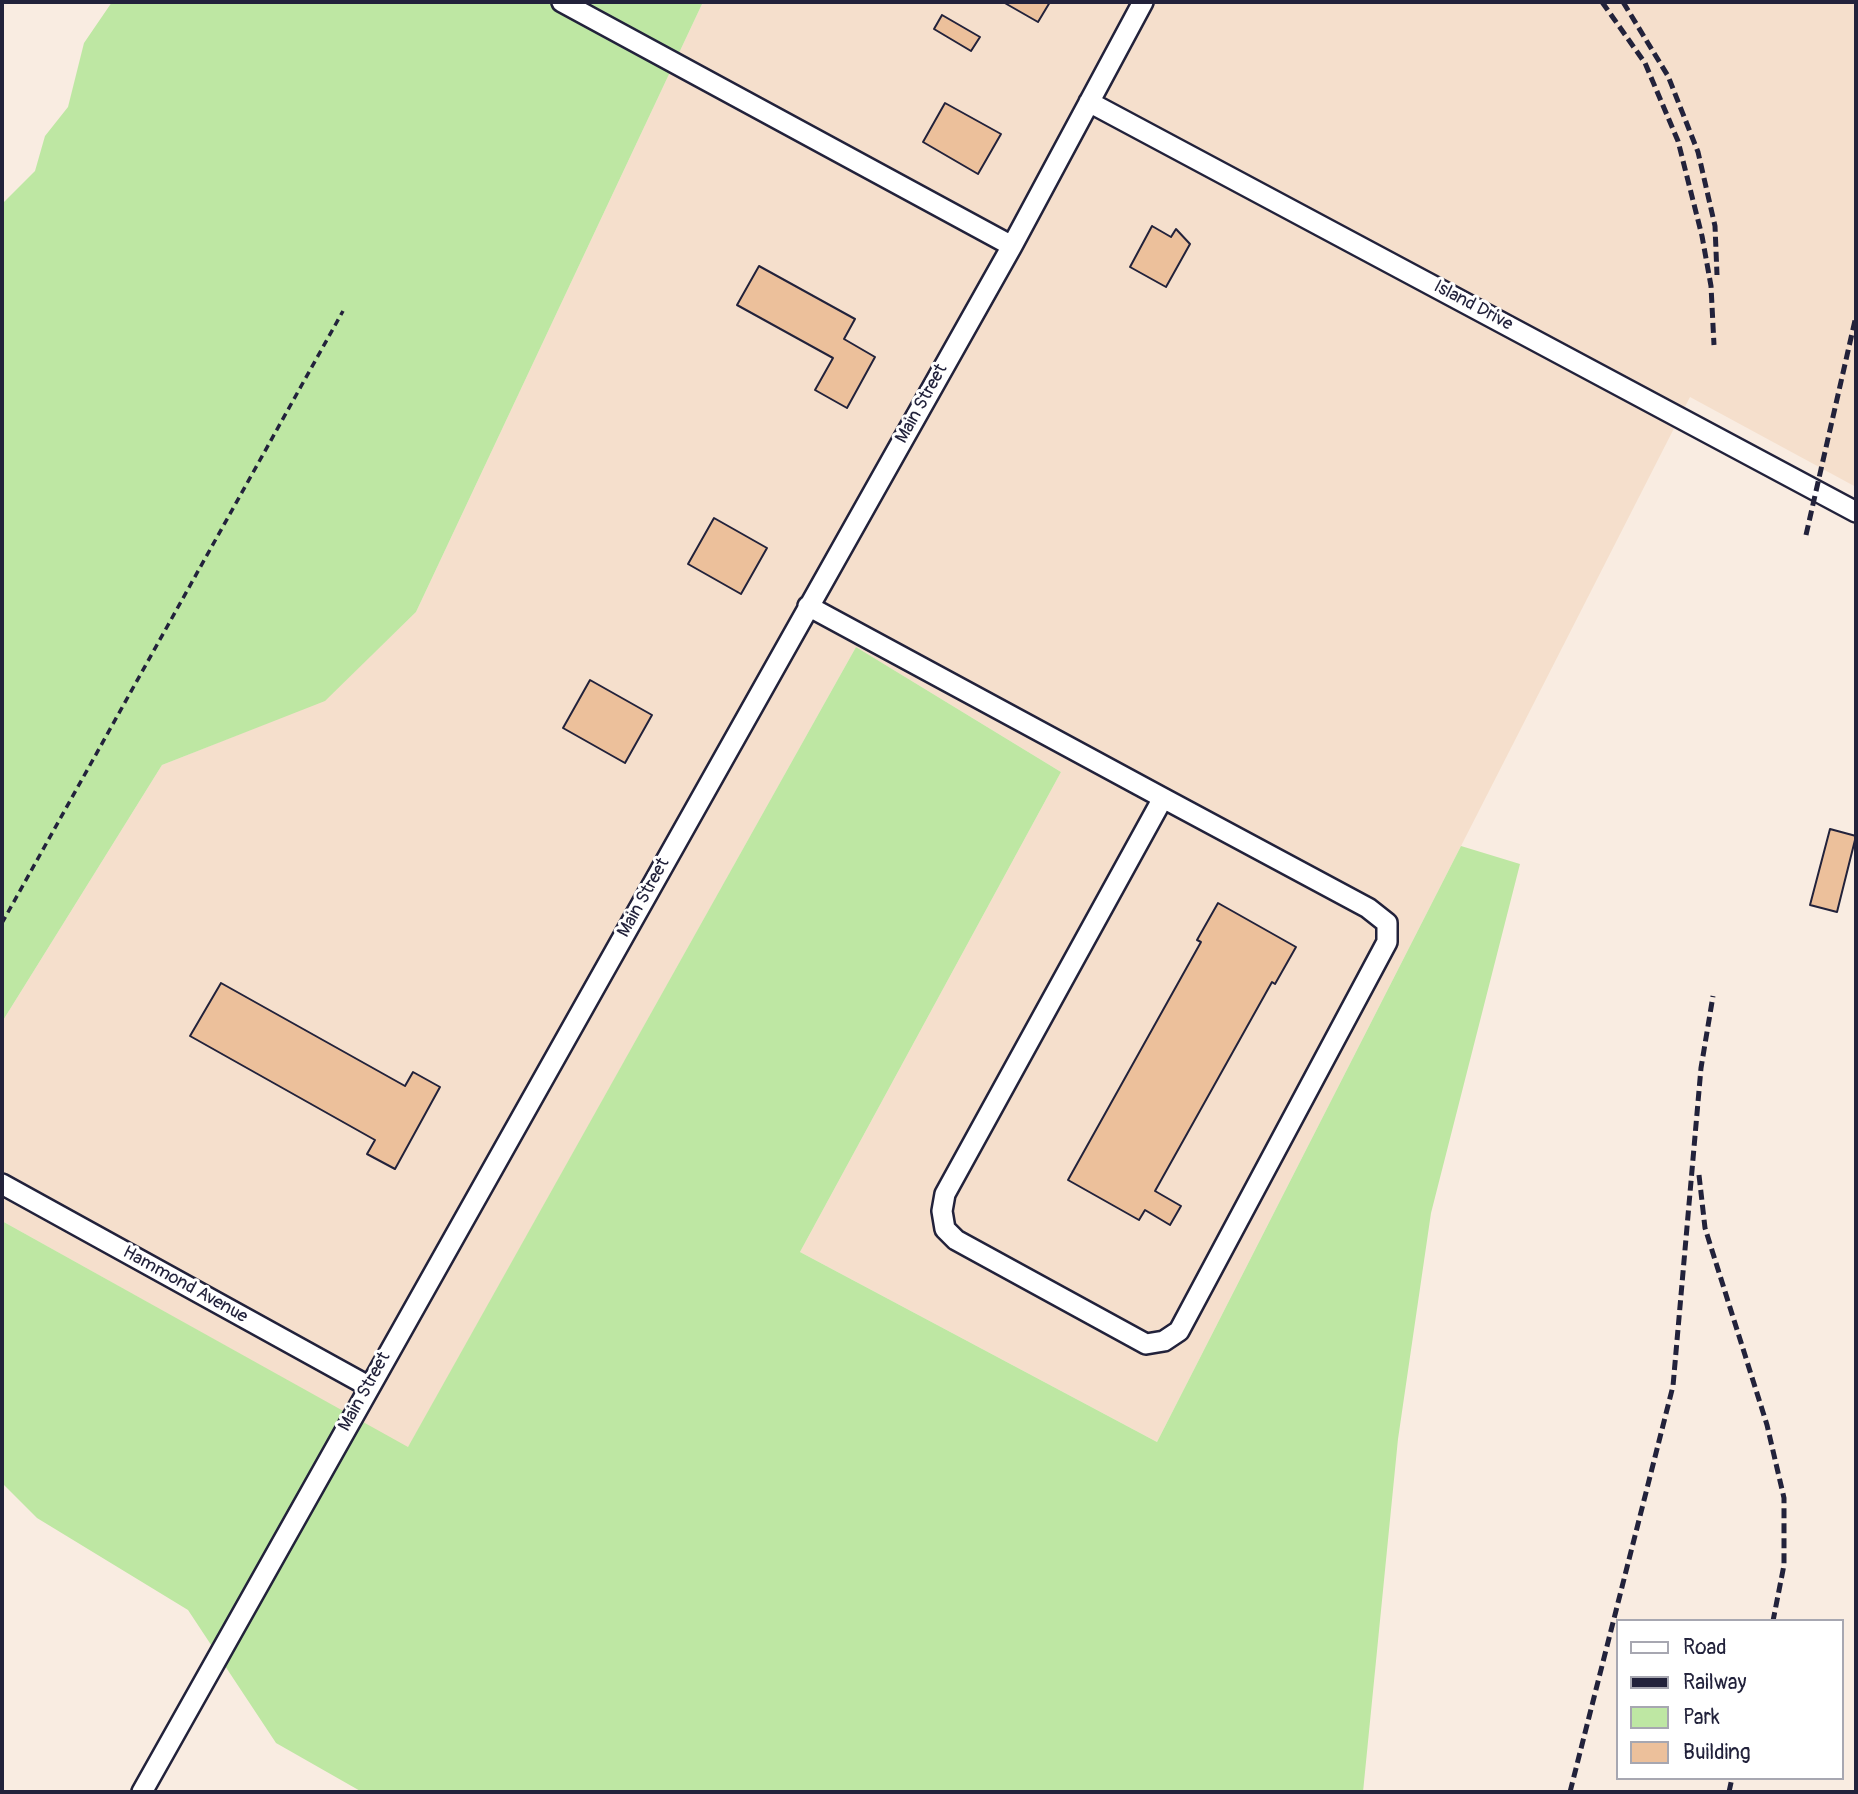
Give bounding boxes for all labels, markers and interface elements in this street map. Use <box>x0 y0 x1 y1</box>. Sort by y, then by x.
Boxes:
street label: Island Drive <box>1430 276 1516 336</box>
street label: Main Street <box>891 361 953 447</box>
street label: Main Street <box>613 855 675 941</box>
street label: Hammond Avenue <box>119 1242 251 1328</box>
street label: Main Street <box>334 1349 396 1435</box>
legend <box>1616 1619 1844 1780</box>
text: Road <box>1683 1634 1727 1661</box>
text: Railway <box>1683 1669 1747 1696</box>
text: Park <box>1683 1704 1720 1731</box>
text: Building <box>1683 1739 1750 1766</box>

